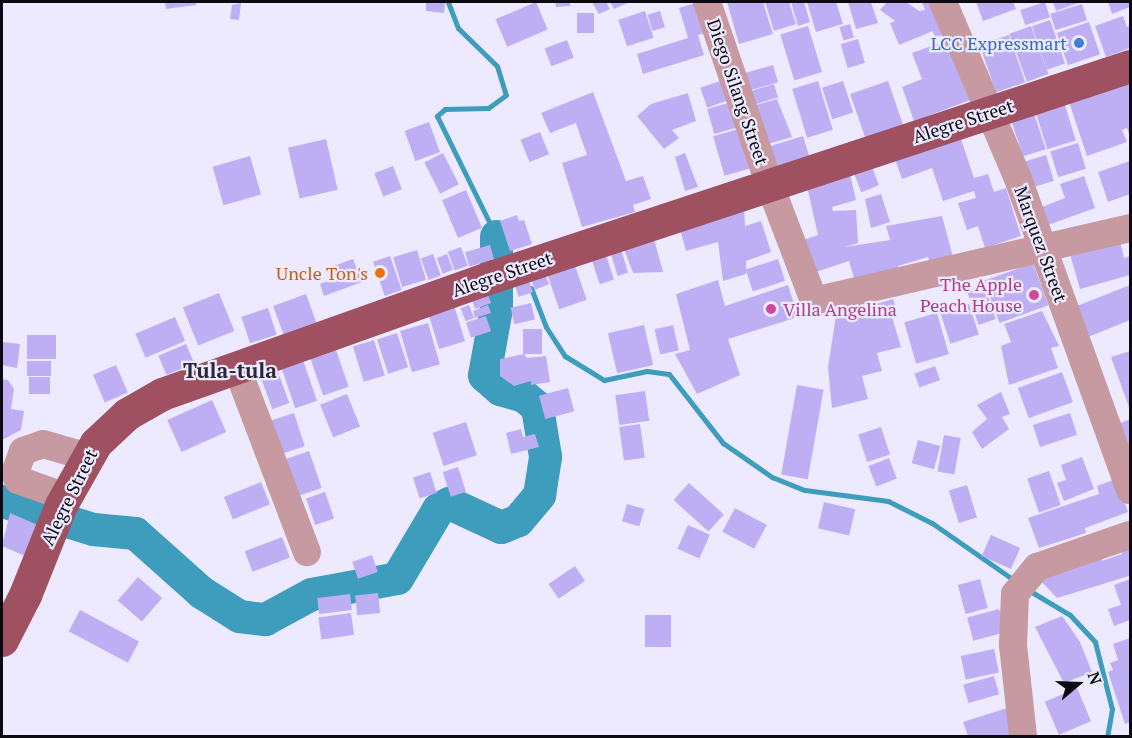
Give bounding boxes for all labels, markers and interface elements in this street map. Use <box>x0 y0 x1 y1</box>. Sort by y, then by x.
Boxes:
street label: Diego Silang Street <box>703 16 773 168</box>
place label: LCC Expressmart <box>931 32 1067 54</box>
marker: LCC Expressmart <box>1072 36 1086 50</box>
street label: Alegre Street <box>910 95 1016 147</box>
street label: Marquez Street <box>1010 183 1072 305</box>
street label: Alegre Street <box>449 247 555 301</box>
place label: Uncle Ton's <box>276 262 368 284</box>
marker: Uncle Ton's <box>373 266 387 280</box>
place label: The Apple Peach House <box>920 274 1022 316</box>
marker: The Apple Peach House <box>1027 288 1041 302</box>
place label: Villa Angelina <box>783 298 897 320</box>
marker: Villa Angelina <box>764 302 778 316</box>
district label: Tula-tula <box>183 357 277 383</box>
street label: Alegre Street <box>36 445 102 549</box>
north arrow <box>1048 654 1108 714</box>
text: N <box>1083 669 1107 687</box>

